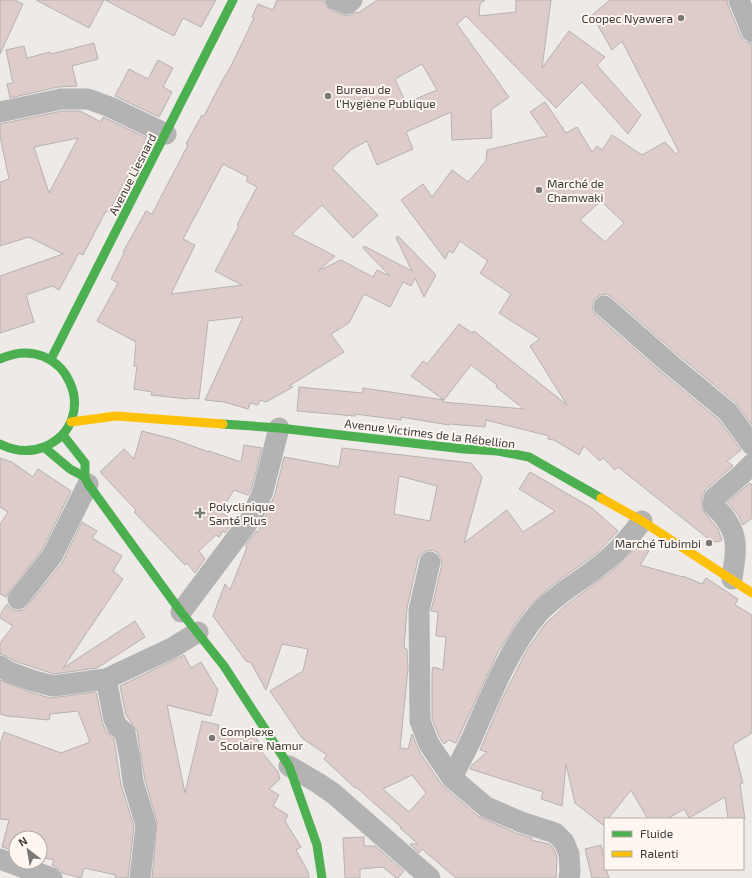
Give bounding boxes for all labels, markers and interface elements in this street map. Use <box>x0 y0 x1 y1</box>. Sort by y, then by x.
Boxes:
place label: Coopec Nyawera <box>582 11 673 25</box>
marker: Coopec Nyawera <box>676 13 686 23</box>
place label: Bureau de l'Hygiène Publique <box>336 82 436 110</box>
marker: Bureau de l'Hygiène Publique <box>323 91 333 101</box>
street label: Avenue Liesnard <box>105 131 159 217</box>
place label: Marché de Chamwaki <box>547 176 604 204</box>
marker: Marché de Chamwaki <box>534 185 544 195</box>
street label: Avenue Victimes de la Rébellion <box>344 416 516 450</box>
place label: Polyclinique Santé Plus <box>209 499 275 527</box>
marker: Polyclinique Santé Plus <box>194 507 206 519</box>
place label: Marché Tubimbi <box>615 536 701 550</box>
marker: Marché Tubimbi <box>704 538 714 548</box>
place label: Complexe Scolaire Namur <box>220 724 304 752</box>
marker: Complexe Scolaire Namur <box>207 733 217 743</box>
legend <box>604 818 744 870</box>
text: Fluide <box>640 826 673 840</box>
north arrow <box>8 830 48 870</box>
text: N <box>16 833 29 849</box>
text: Ralenti <box>640 846 679 860</box>

